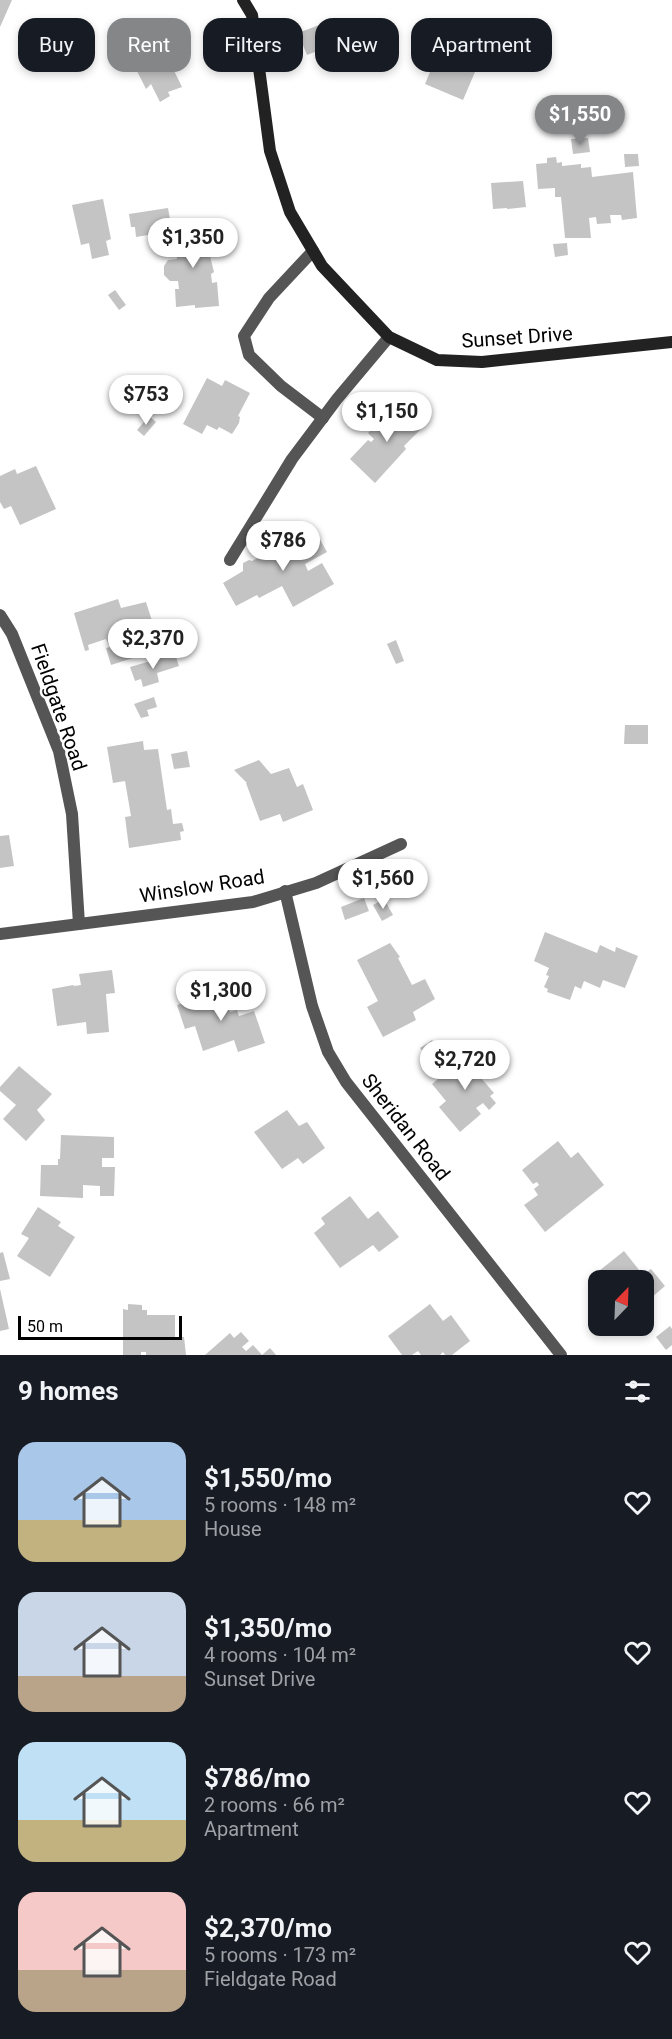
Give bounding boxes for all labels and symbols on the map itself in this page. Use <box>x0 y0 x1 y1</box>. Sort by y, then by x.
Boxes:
pin: $1,550 <box>531 95 629 146</box>
pin: $1,350 <box>144 218 242 269</box>
street label: Sunset Drive <box>461 321 573 353</box>
pin: $753 <box>110 375 182 426</box>
pin: $1,150 <box>338 392 436 443</box>
pin: $786 <box>247 521 319 572</box>
pin: $2,370 <box>104 619 202 670</box>
street label: Fieldgate Road <box>26 640 92 774</box>
pin: $1,560 <box>334 859 432 910</box>
street label: Winslow Road <box>138 864 266 908</box>
pin: $1,300 <box>172 971 270 1022</box>
pin: $2,720 <box>416 1040 514 1091</box>
street label: Sheridan Road <box>357 1069 455 1185</box>
north arrow <box>588 1270 654 1336</box>
scale bar <box>18 1313 182 1340</box>

